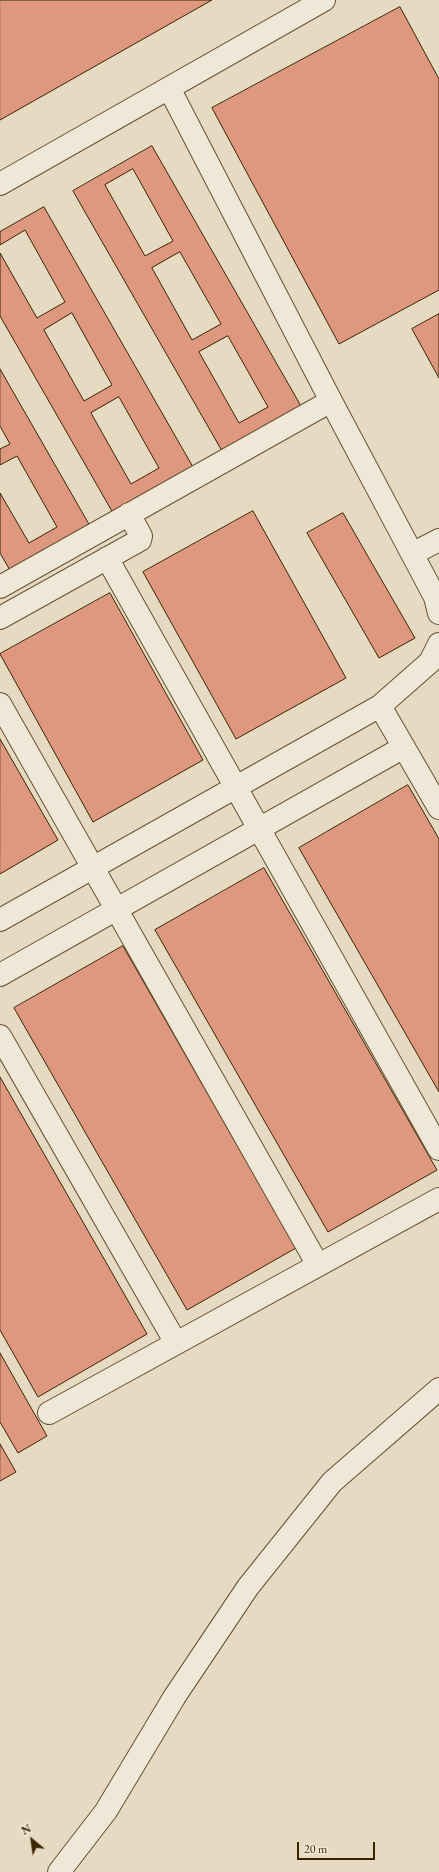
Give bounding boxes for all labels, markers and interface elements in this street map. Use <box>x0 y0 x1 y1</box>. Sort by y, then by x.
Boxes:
north arrow <box>12 1820 52 1860</box>
text: N <box>19 1821 33 1838</box>
scale bar <box>299 1834 377 1860</box>
text: 20 m <box>304 1841 327 1857</box>

